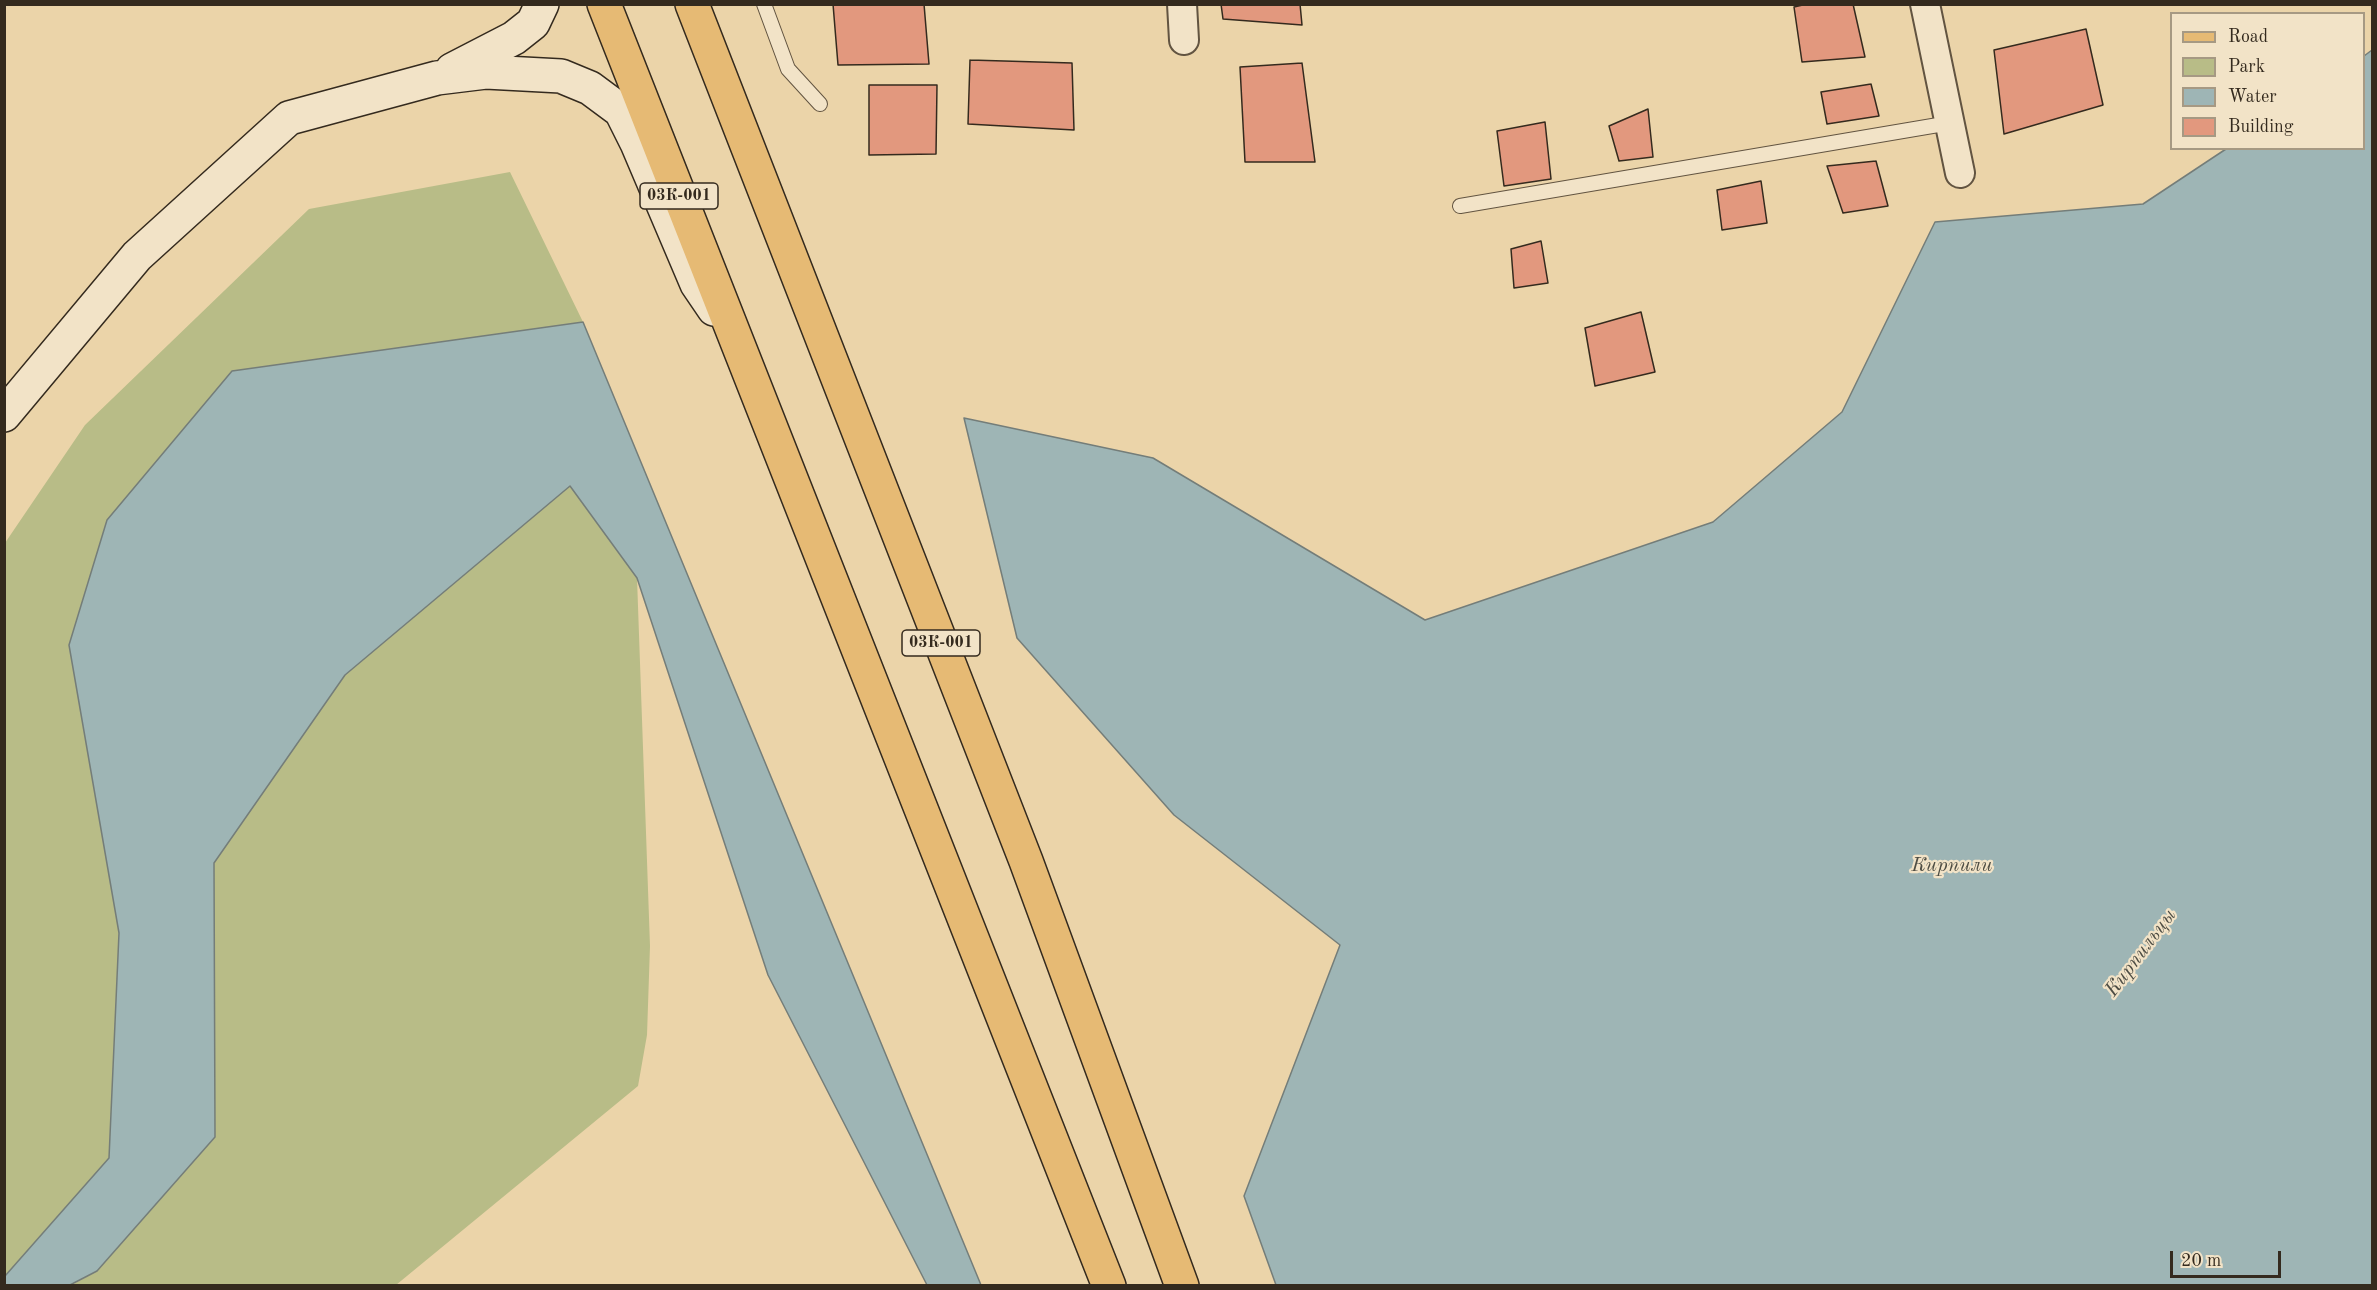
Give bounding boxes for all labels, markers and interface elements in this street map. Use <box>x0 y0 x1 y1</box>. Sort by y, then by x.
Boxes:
legend <box>2170 12 2365 150</box>
text: Road <box>2228 28 2268 46</box>
text: Park <box>2228 58 2265 76</box>
text: Water <box>2228 88 2277 106</box>
text: Building <box>2228 118 2293 136</box>
road number: 03К-001 <box>640 183 718 209</box>
road number: 03К-001 <box>902 630 980 656</box>
water label: Кирпили <box>1911 854 1993 878</box>
water label: Кирпильцы <box>2100 904 2182 1002</box>
scale bar <box>2173 1239 2284 1277</box>
text: 20 m <box>2181 1252 2221 1270</box>

